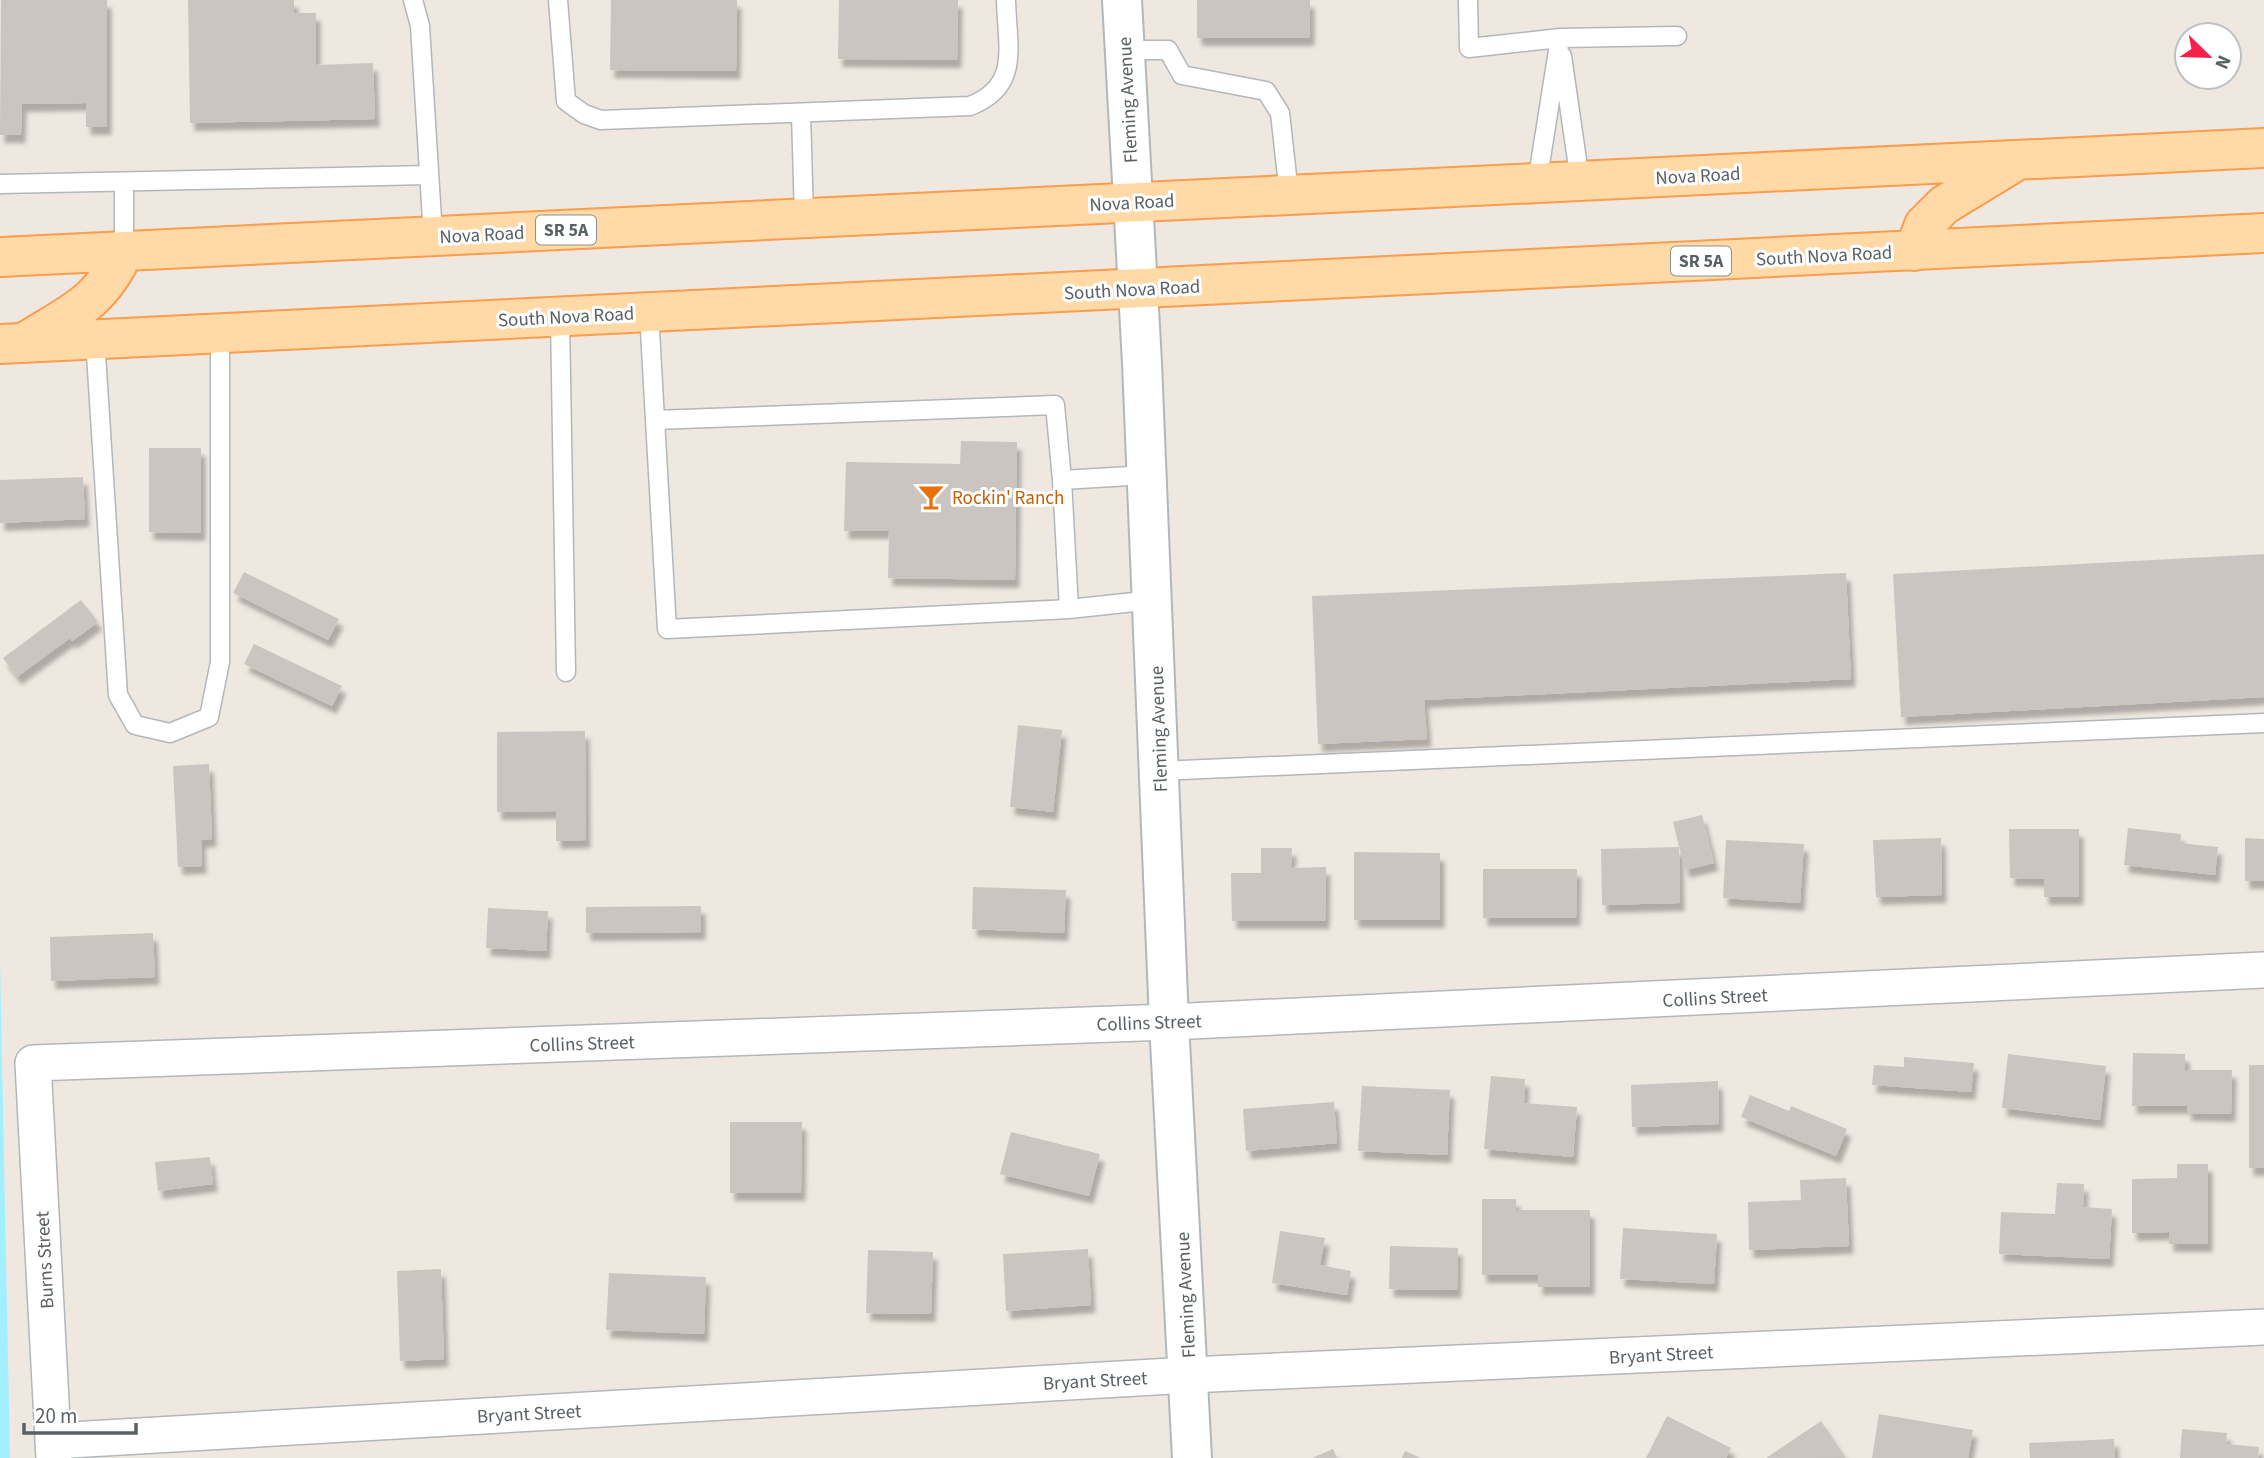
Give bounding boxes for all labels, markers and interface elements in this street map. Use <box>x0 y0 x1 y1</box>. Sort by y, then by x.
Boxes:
north arrow <box>2173 21 2243 91</box>
street label: Fleming Avenue <box>1112 36 1145 164</box>
text: N <box>2207 51 2237 73</box>
street label: Nova Road <box>1655 161 1741 192</box>
street label: Nova Road <box>1089 188 1175 219</box>
road number: SR 5A <box>536 215 596 244</box>
street label: Nova Road <box>439 220 525 251</box>
street label: South Nova Road <box>1755 239 1893 274</box>
road number: SR 5A <box>1671 246 1731 276</box>
street label: South Nova Road <box>1063 273 1201 308</box>
street label: South Nova Road <box>497 300 635 335</box>
bar icon: Rockin' Ranch <box>916 482 946 512</box>
place label: Rockin' Ranch <box>952 485 1064 512</box>
street label: Fleming Avenue <box>1144 665 1175 793</box>
street label: Collins Street <box>1662 982 1769 1015</box>
street label: Collins Street <box>1096 1008 1203 1039</box>
street label: Collins Street <box>529 1029 636 1060</box>
street label: Burns Street <box>29 1210 62 1309</box>
street label: Fleming Avenue <box>1170 1231 1203 1359</box>
street label: Bryant Street <box>1608 1339 1715 1372</box>
street label: Bryant Street <box>1042 1365 1149 1398</box>
scale bar <box>24 1392 136 1436</box>
street label: Bryant Street <box>476 1398 583 1431</box>
text: 20 m <box>35 1401 77 1431</box>

